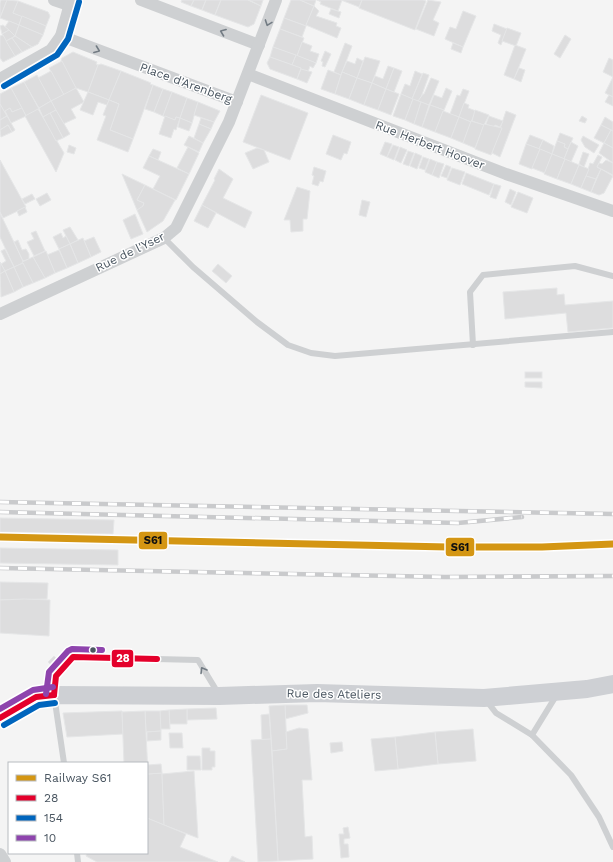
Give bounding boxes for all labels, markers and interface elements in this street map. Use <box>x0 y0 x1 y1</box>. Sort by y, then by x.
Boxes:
one-way arrow <box>264 19 272 26</box>
one-way arrow <box>219 29 227 37</box>
one-way arrow <box>93 45 100 53</box>
street label: Place d'Arenberg <box>138 60 235 106</box>
street label: Rue Herbert Hoover <box>373 118 487 172</box>
street label: Rue de l'Yser <box>93 229 167 275</box>
line badge: S61 <box>138 531 168 550</box>
text: S61 <box>144 534 162 547</box>
line badge: S61 <box>445 537 475 557</box>
text: S61 <box>451 541 469 554</box>
unlabelled marker <box>88 645 98 655</box>
line badge: 28 <box>111 649 134 668</box>
text: 28 <box>116 652 130 665</box>
one-way arrow <box>201 667 208 674</box>
street label: Rue des Ateliers <box>286 686 382 702</box>
legend <box>8 762 148 854</box>
text: Railway S61 <box>44 771 111 785</box>
text: 28 <box>44 791 58 805</box>
text: 154 <box>44 811 63 825</box>
text: 10 <box>44 831 56 845</box>

